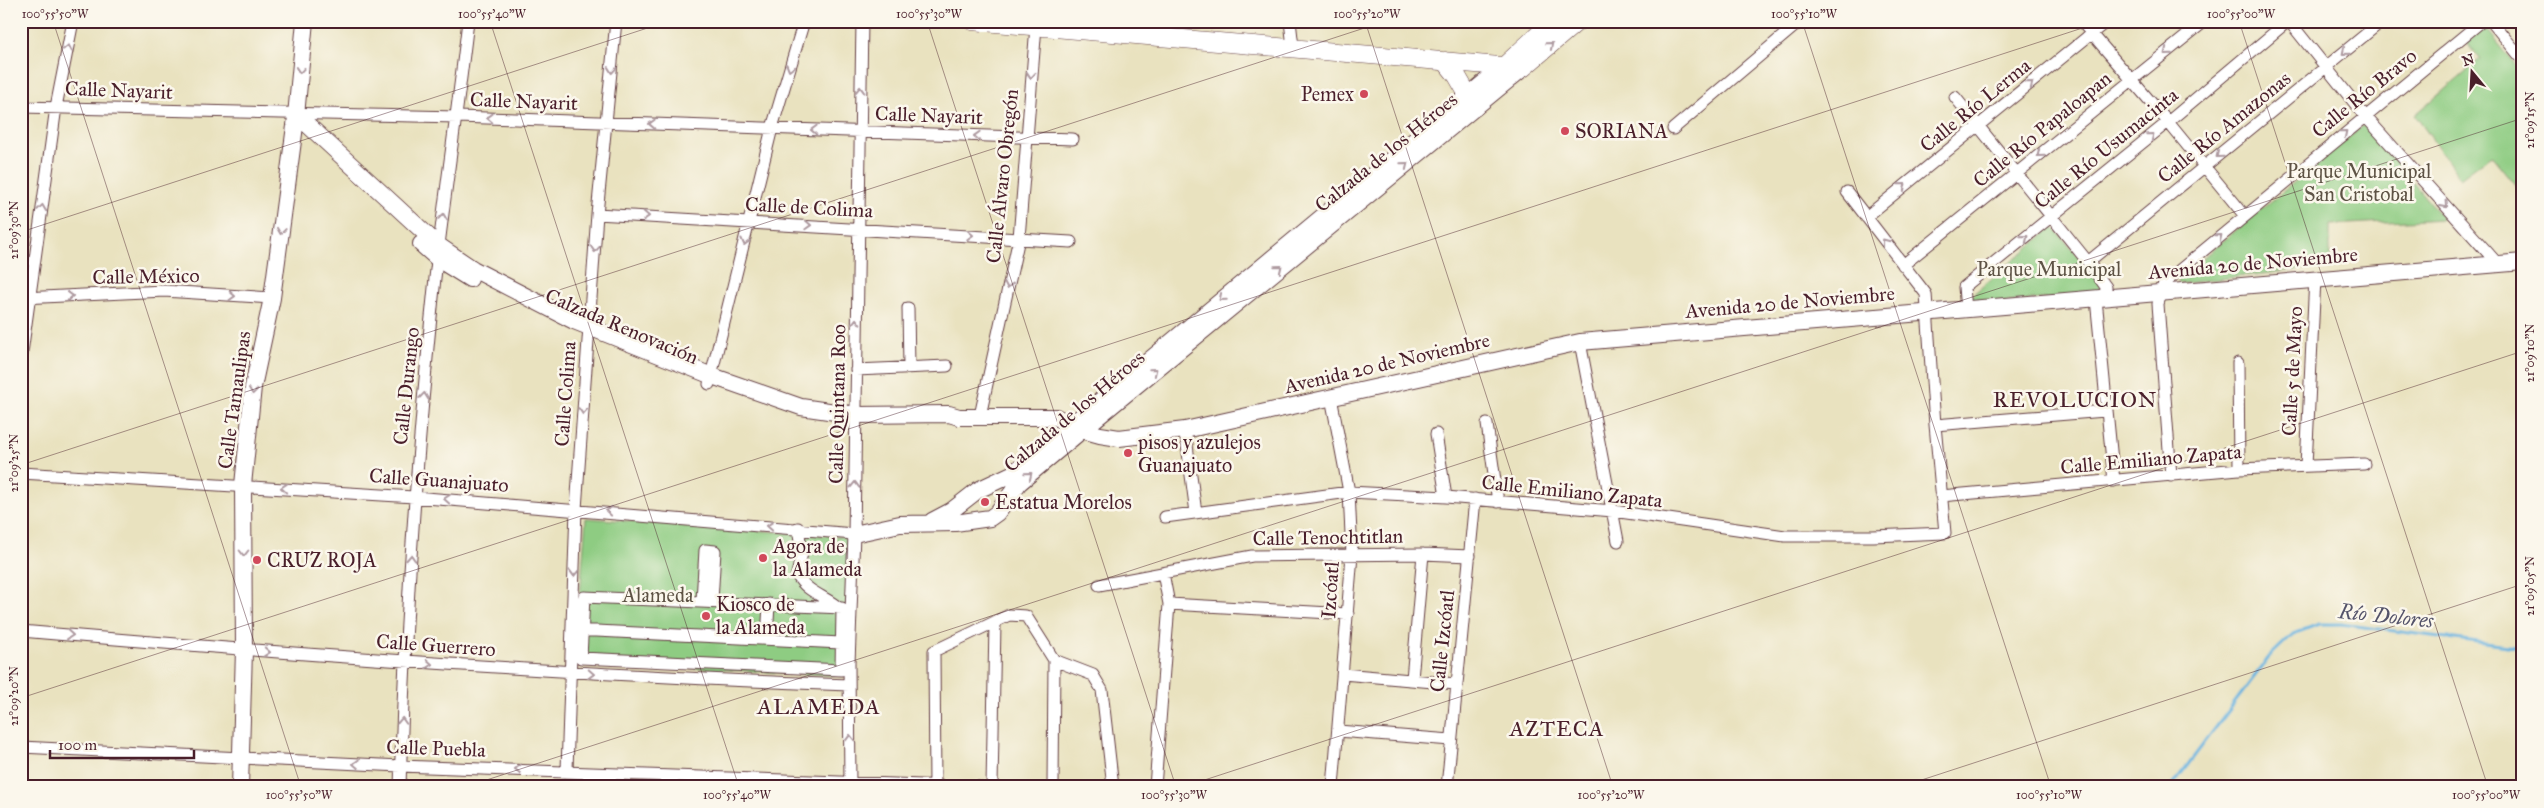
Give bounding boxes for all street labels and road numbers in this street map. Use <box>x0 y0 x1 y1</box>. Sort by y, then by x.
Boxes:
street label: Calle Río Bravo <box>2307 43 2421 143</box>
street label: Calle Río Lerma <box>1915 53 2036 157</box>
street label: Calle Río Papaloapan <box>1968 66 2116 192</box>
street label: Calle Río Amazonas <box>2153 66 2295 188</box>
street label: Calle Nayarit <box>65 76 173 104</box>
street label: Calle Río Usumacinta <box>2029 82 2183 213</box>
street label: Calle Nayarit <box>470 87 578 115</box>
street label: Calle Álvaro Obregón <box>980 87 1024 264</box>
street label: Calzada de los Héroes <box>1310 87 1462 217</box>
street label: Calle Nayarit <box>875 101 983 129</box>
street label: Calle de Colima <box>744 192 874 222</box>
street label: Avenida 20 de Noviembre <box>2146 242 2359 284</box>
street label: Calle México <box>92 263 200 289</box>
street label: Avenida 20 de Noviembre <box>1683 281 1896 323</box>
street label: Calzada Renovación <box>542 283 702 369</box>
street label: Calle 5 de Mayo <box>2277 305 2307 437</box>
street label: Calle Quintana Roo <box>824 324 850 484</box>
street label: Calle Durango <box>388 326 425 446</box>
street label: Avenida 20 de Noviembre <box>1281 328 1492 399</box>
street label: Calle Tamaulipas <box>212 330 256 470</box>
street label: Calle Colima <box>549 340 581 447</box>
street label: Calzada de los Héroes <box>999 345 1149 477</box>
street label: Calle Emiliano Zapata <box>2059 439 2243 479</box>
street label: Calle Guanajuato <box>368 463 510 497</box>
street label: Calle Emiliano Zapata <box>1480 470 1664 512</box>
street label: Calle Tenochtitlan <box>1252 524 1404 550</box>
street label: Izcóatl <box>1316 560 1344 619</box>
street label: Calle Izcóatl <box>1425 588 1459 693</box>
street label: Calle Guerrero <box>375 629 497 661</box>
street label: Calle Puebla <box>386 734 487 762</box>

